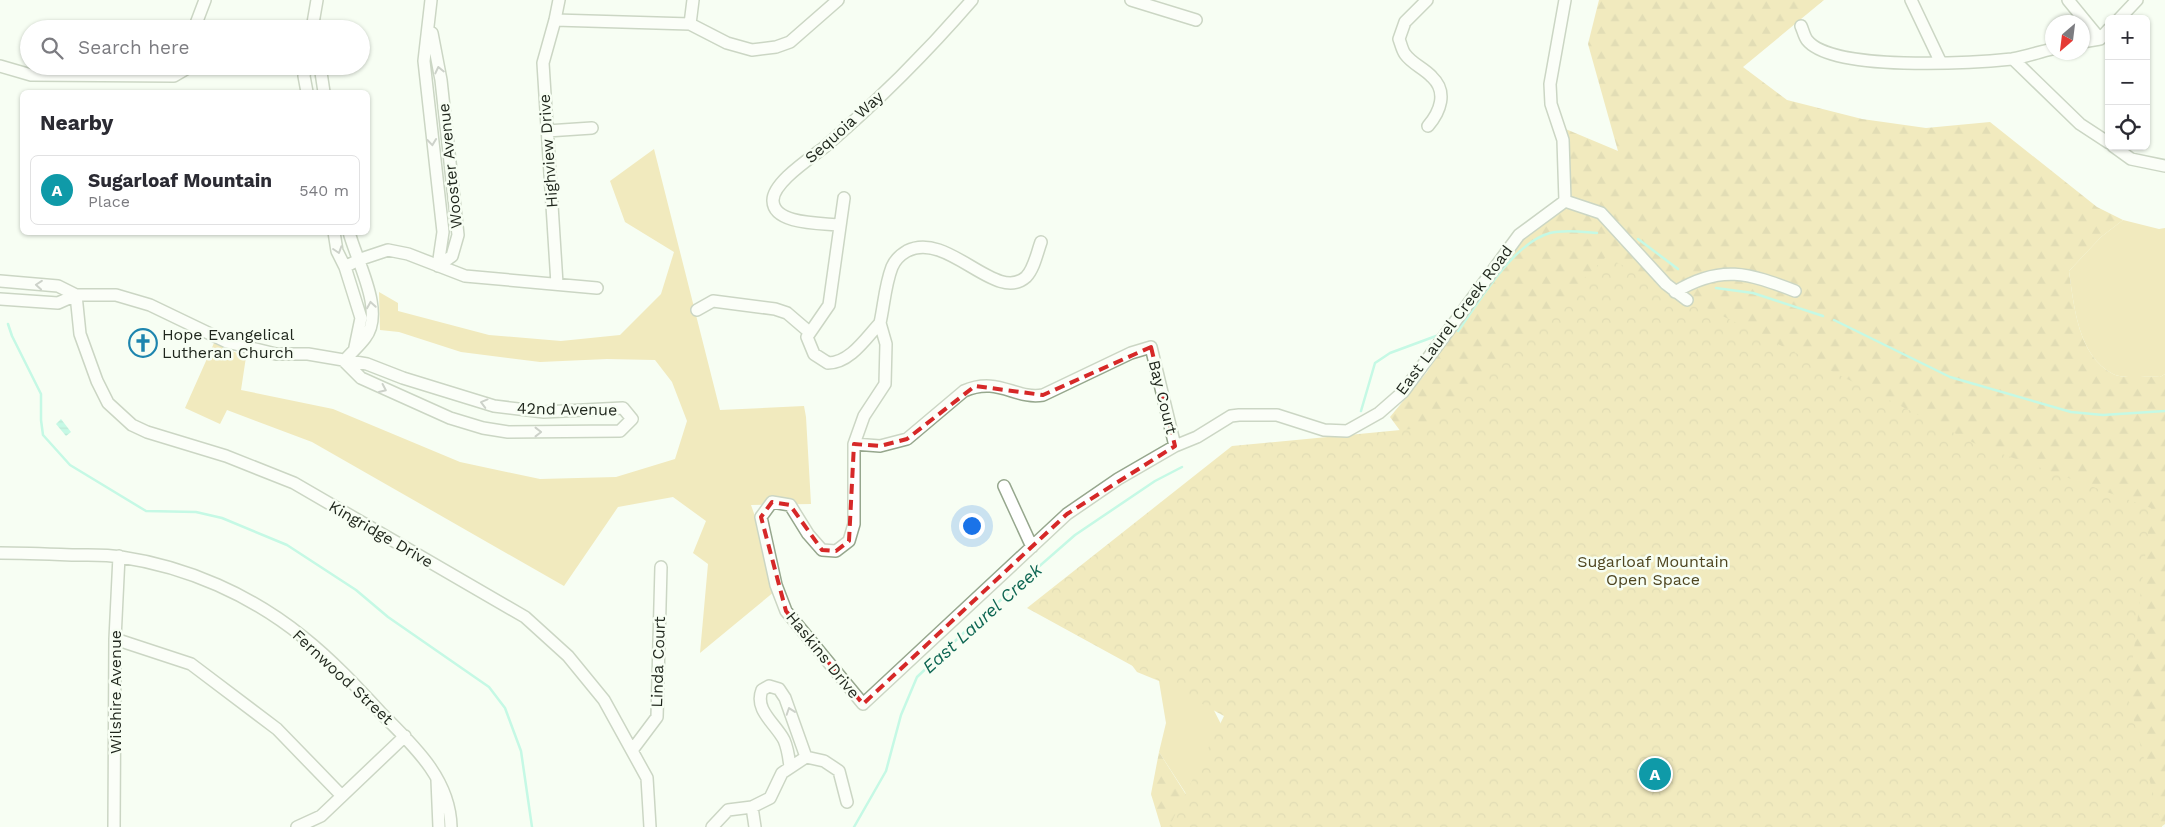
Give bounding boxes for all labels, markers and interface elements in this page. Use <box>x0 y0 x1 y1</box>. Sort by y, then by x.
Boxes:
north arrow <box>2045 15 2090 60</box>
map controls <box>2105 15 2150 150</box>
button: + <box>2105 15 2150 60</box>
search box <box>20 20 370 75</box>
icon: search <box>38 34 66 62</box>
text: Search here <box>78 36 189 59</box>
button: − <box>2105 60 2150 105</box>
one-way arrow <box>434 65 445 74</box>
street label: Sequoia Way <box>801 86 888 167</box>
street label: Highview Drive <box>535 93 561 209</box>
street label: Wooster Avenue <box>434 102 466 230</box>
button: locate <box>2105 105 2150 150</box>
text: Nearby <box>40 110 113 135</box>
one-way arrow <box>426 138 437 146</box>
text: Sugarloaf Mountain <box>88 169 272 192</box>
text: A <box>52 181 62 200</box>
text: 540 m <box>299 181 349 200</box>
text: Place <box>88 192 130 211</box>
street label: East Laurel Creek Road <box>1391 241 1517 399</box>
one-way arrow <box>332 246 342 254</box>
one-way arrow <box>35 279 43 290</box>
one-way arrow <box>366 301 376 310</box>
place label: Hope Evangelical Lutheran Church <box>162 325 295 362</box>
church icon: Hope Evangelical Lutheran Church <box>128 328 158 358</box>
street label: Bay Court <box>1145 358 1181 436</box>
one-way arrow <box>378 382 387 393</box>
one-way arrow <box>480 398 488 409</box>
street label: 42nd Avenue <box>517 399 617 419</box>
one-way arrow <box>534 427 542 437</box>
street label: Kingridge Drive <box>326 497 436 571</box>
your location <box>959 513 985 539</box>
park label: Sugarloaf Mountain Open Space <box>1577 552 1729 589</box>
water label: East Laurel Creek <box>918 558 1047 677</box>
street label: Haskins Drive <box>782 608 864 702</box>
street label: Linda Court <box>647 616 669 708</box>
street label: Fernwood Street <box>289 626 397 729</box>
street label: Wilshire Avenue <box>106 630 125 754</box>
one-way arrow <box>786 707 796 715</box>
pin: A <box>1639 755 1671 793</box>

